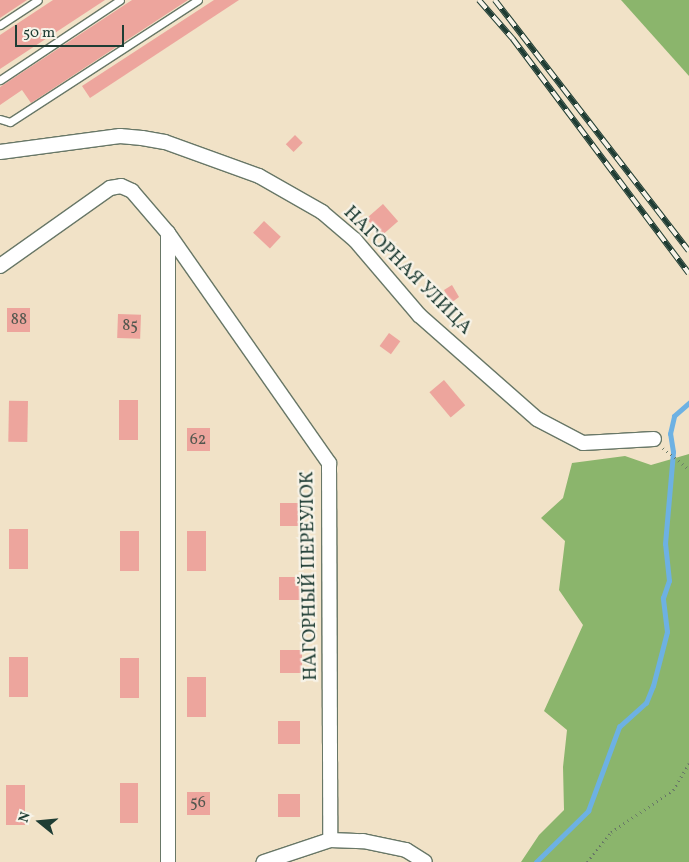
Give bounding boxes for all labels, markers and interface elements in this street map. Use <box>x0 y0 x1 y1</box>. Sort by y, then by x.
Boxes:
scale bar <box>18 15 126 47</box>
text: 50 m <box>23 23 55 44</box>
street label: НАГОРНАЯ УЛИЦА <box>338 202 476 340</box>
house number: 88 <box>11 310 27 330</box>
house number: 85 <box>122 316 138 336</box>
house number: 62 <box>190 430 206 450</box>
street label: НАГОРНЫЙ ПЕРЕУЛОК <box>297 471 323 681</box>
house number: 56 <box>190 793 206 813</box>
north arrow <box>15 797 65 847</box>
text: N <box>15 810 36 825</box>

